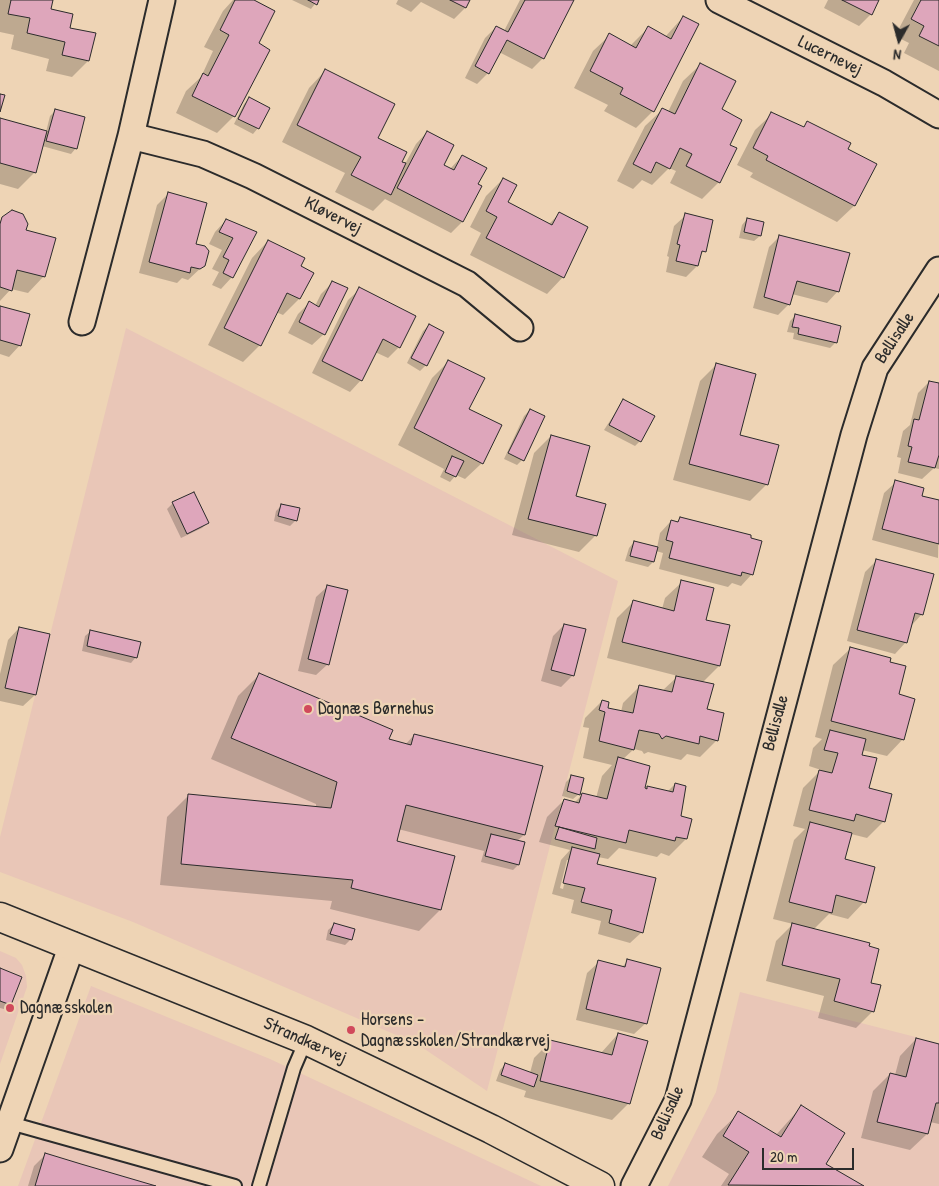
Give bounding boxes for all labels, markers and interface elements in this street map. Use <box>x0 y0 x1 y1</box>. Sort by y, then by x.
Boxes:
north arrow <box>874 15 924 65</box>
street label: Lucernevej <box>794 31 866 81</box>
text: N <box>892 46 902 65</box>
street label: Kløvervej <box>301 192 365 240</box>
street label: Bellisalle <box>870 308 920 368</box>
street label: Bellisalle <box>758 693 794 753</box>
place label: Dagnæs Børnehus <box>318 698 434 720</box>
marker: Dagnæs Børnehus <box>302 703 314 715</box>
place label: Dagnæsskolen <box>20 997 113 1019</box>
marker: Dagnæsskolen <box>4 1002 16 1014</box>
place label: Horsens - Dagnæsskolen/Strandkærvej <box>361 1009 550 1052</box>
street label: Strandkærvej <box>260 1013 350 1069</box>
marker: Horsens - Dagnæsskolen/Strandkærvej <box>345 1024 357 1036</box>
street label: Bellisalle <box>647 1083 689 1143</box>
scale bar <box>764 1138 856 1170</box>
text: 20 m <box>770 1146 797 1167</box>

